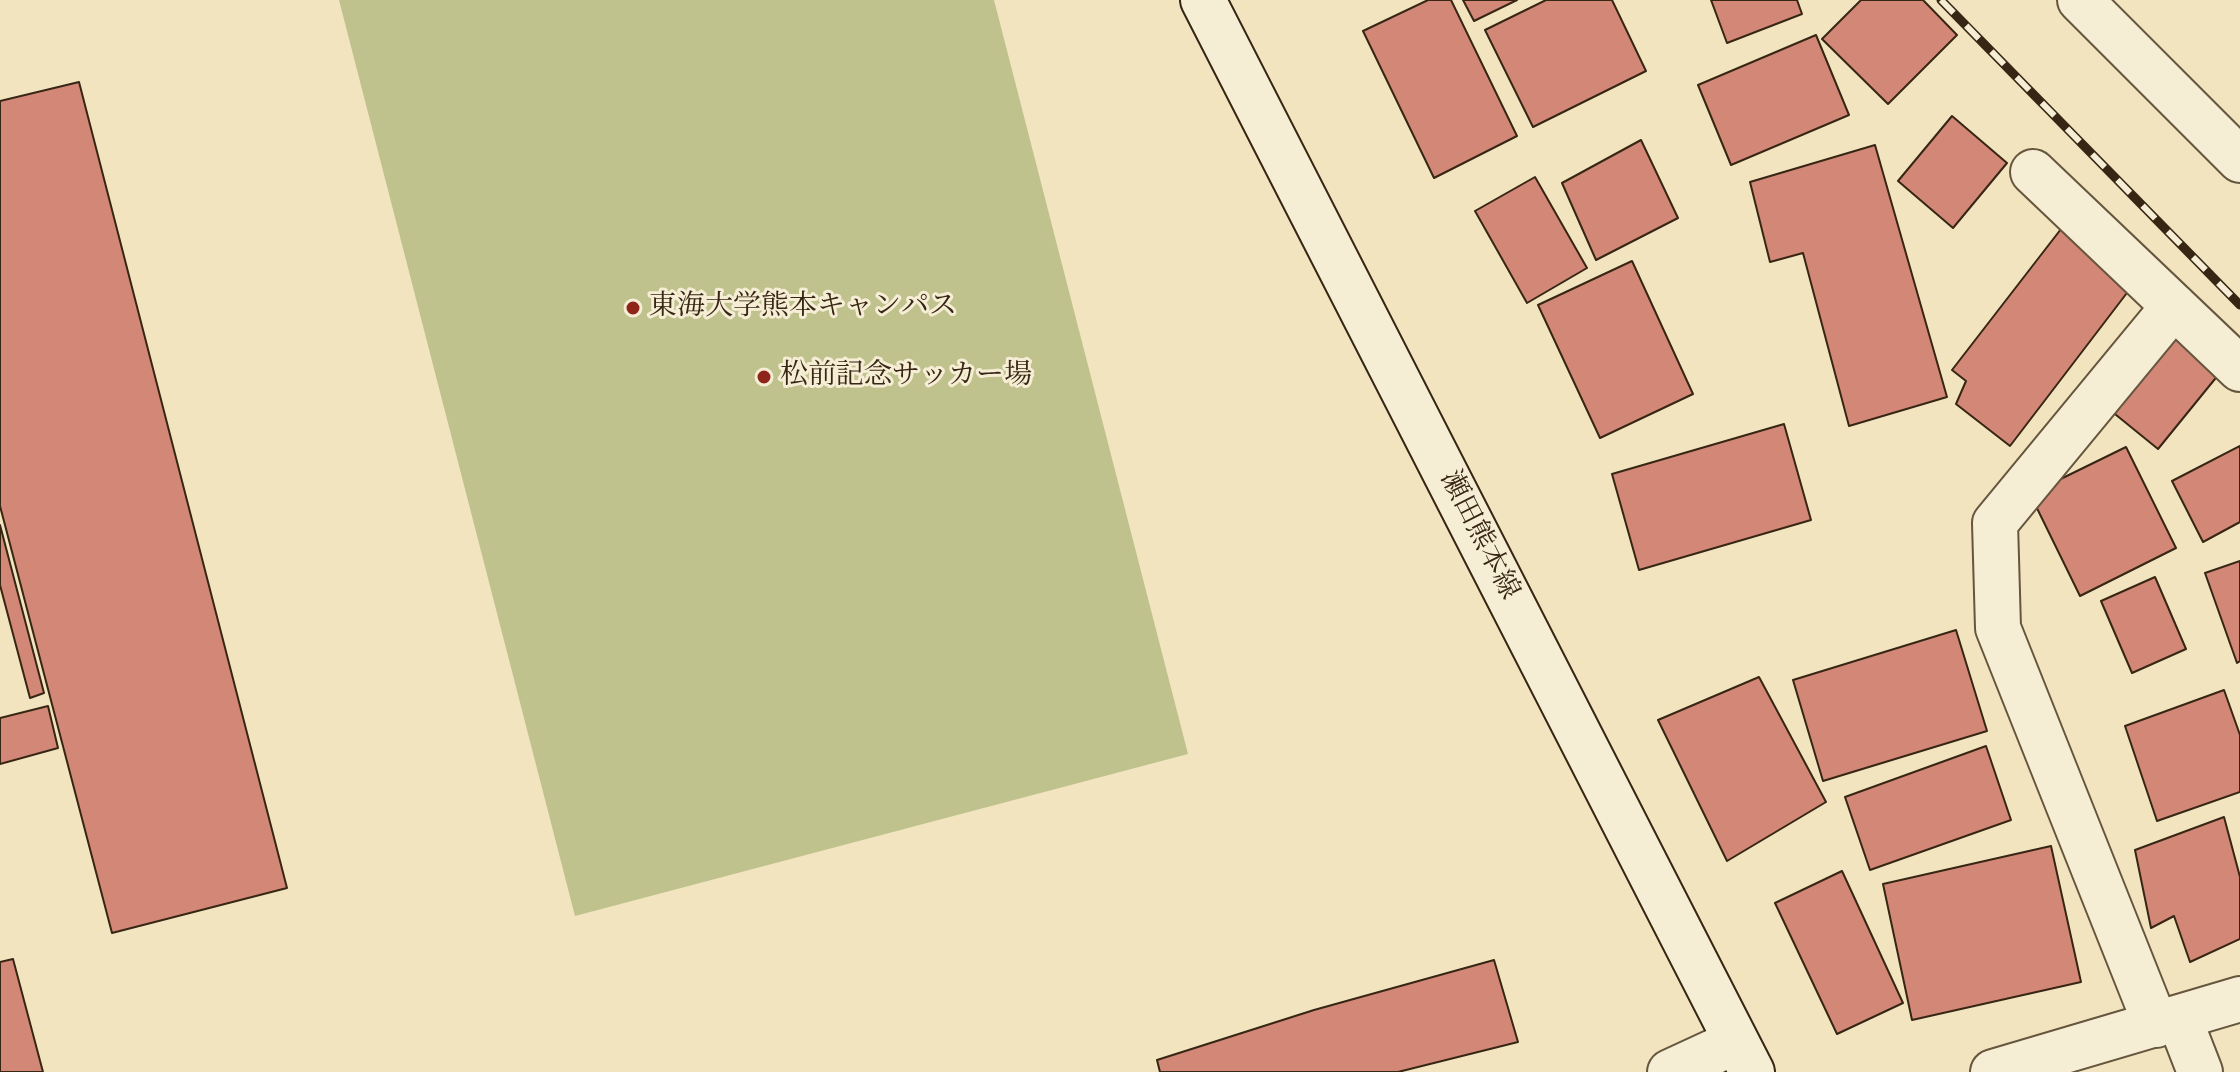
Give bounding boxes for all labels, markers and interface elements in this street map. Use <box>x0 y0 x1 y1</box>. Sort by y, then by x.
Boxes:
place label: 東海大学熊本キャンパス <box>649 291 957 325</box>
marker: 東海大学熊本キャンパス <box>624 299 642 317</box>
place label: 松前記念サッカー場 <box>780 360 1032 394</box>
marker: 松前記念サッカー場 <box>755 368 773 386</box>
street label: 瀬田熊本線 <box>1431 466 1525 606</box>

